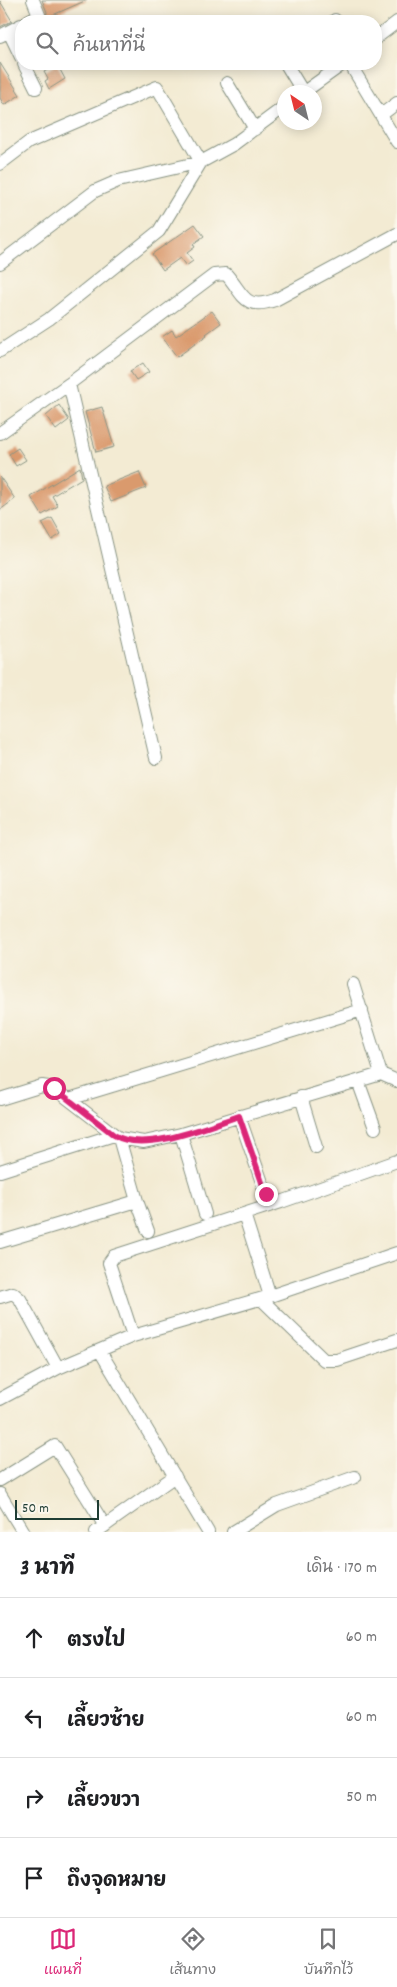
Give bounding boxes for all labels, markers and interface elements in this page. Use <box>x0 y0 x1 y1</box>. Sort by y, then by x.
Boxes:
search box <box>15 15 382 70</box>
icon: search <box>33 29 61 57</box>
text: ค้นหาที่นี่ <box>73 34 145 61</box>
north arrow <box>277 85 322 130</box>
route start <box>43 1077 66 1100</box>
route end <box>255 1183 278 1206</box>
scale bar <box>15 1497 99 1520</box>
text: 50 m <box>22 1499 49 1519</box>
text: 3 นาที <box>20 1555 75 1585</box>
text: เดิน · 170 m <box>306 1557 377 1580</box>
icon: ahead <box>20 1624 48 1652</box>
text: 60 m <box>346 1626 377 1649</box>
text: ตรงไป <box>67 1629 125 1656</box>
icon: left <box>20 1704 48 1732</box>
text: 60 m <box>346 1706 377 1729</box>
text: เลี้ยวซ้าย <box>67 1709 144 1736</box>
icon: right <box>20 1784 48 1812</box>
text: 50 m <box>346 1786 377 1809</box>
text: เลี้ยวขวา <box>67 1789 140 1816</box>
icon: arrive <box>20 1864 48 1892</box>
text: ถึงจุดหมาย <box>67 1869 166 1896</box>
tab: แผนที่ <box>44 1925 82 1981</box>
tab: เส้นทาง <box>170 1925 216 1981</box>
tab: บันทึกไว้ <box>304 1925 353 1981</box>

